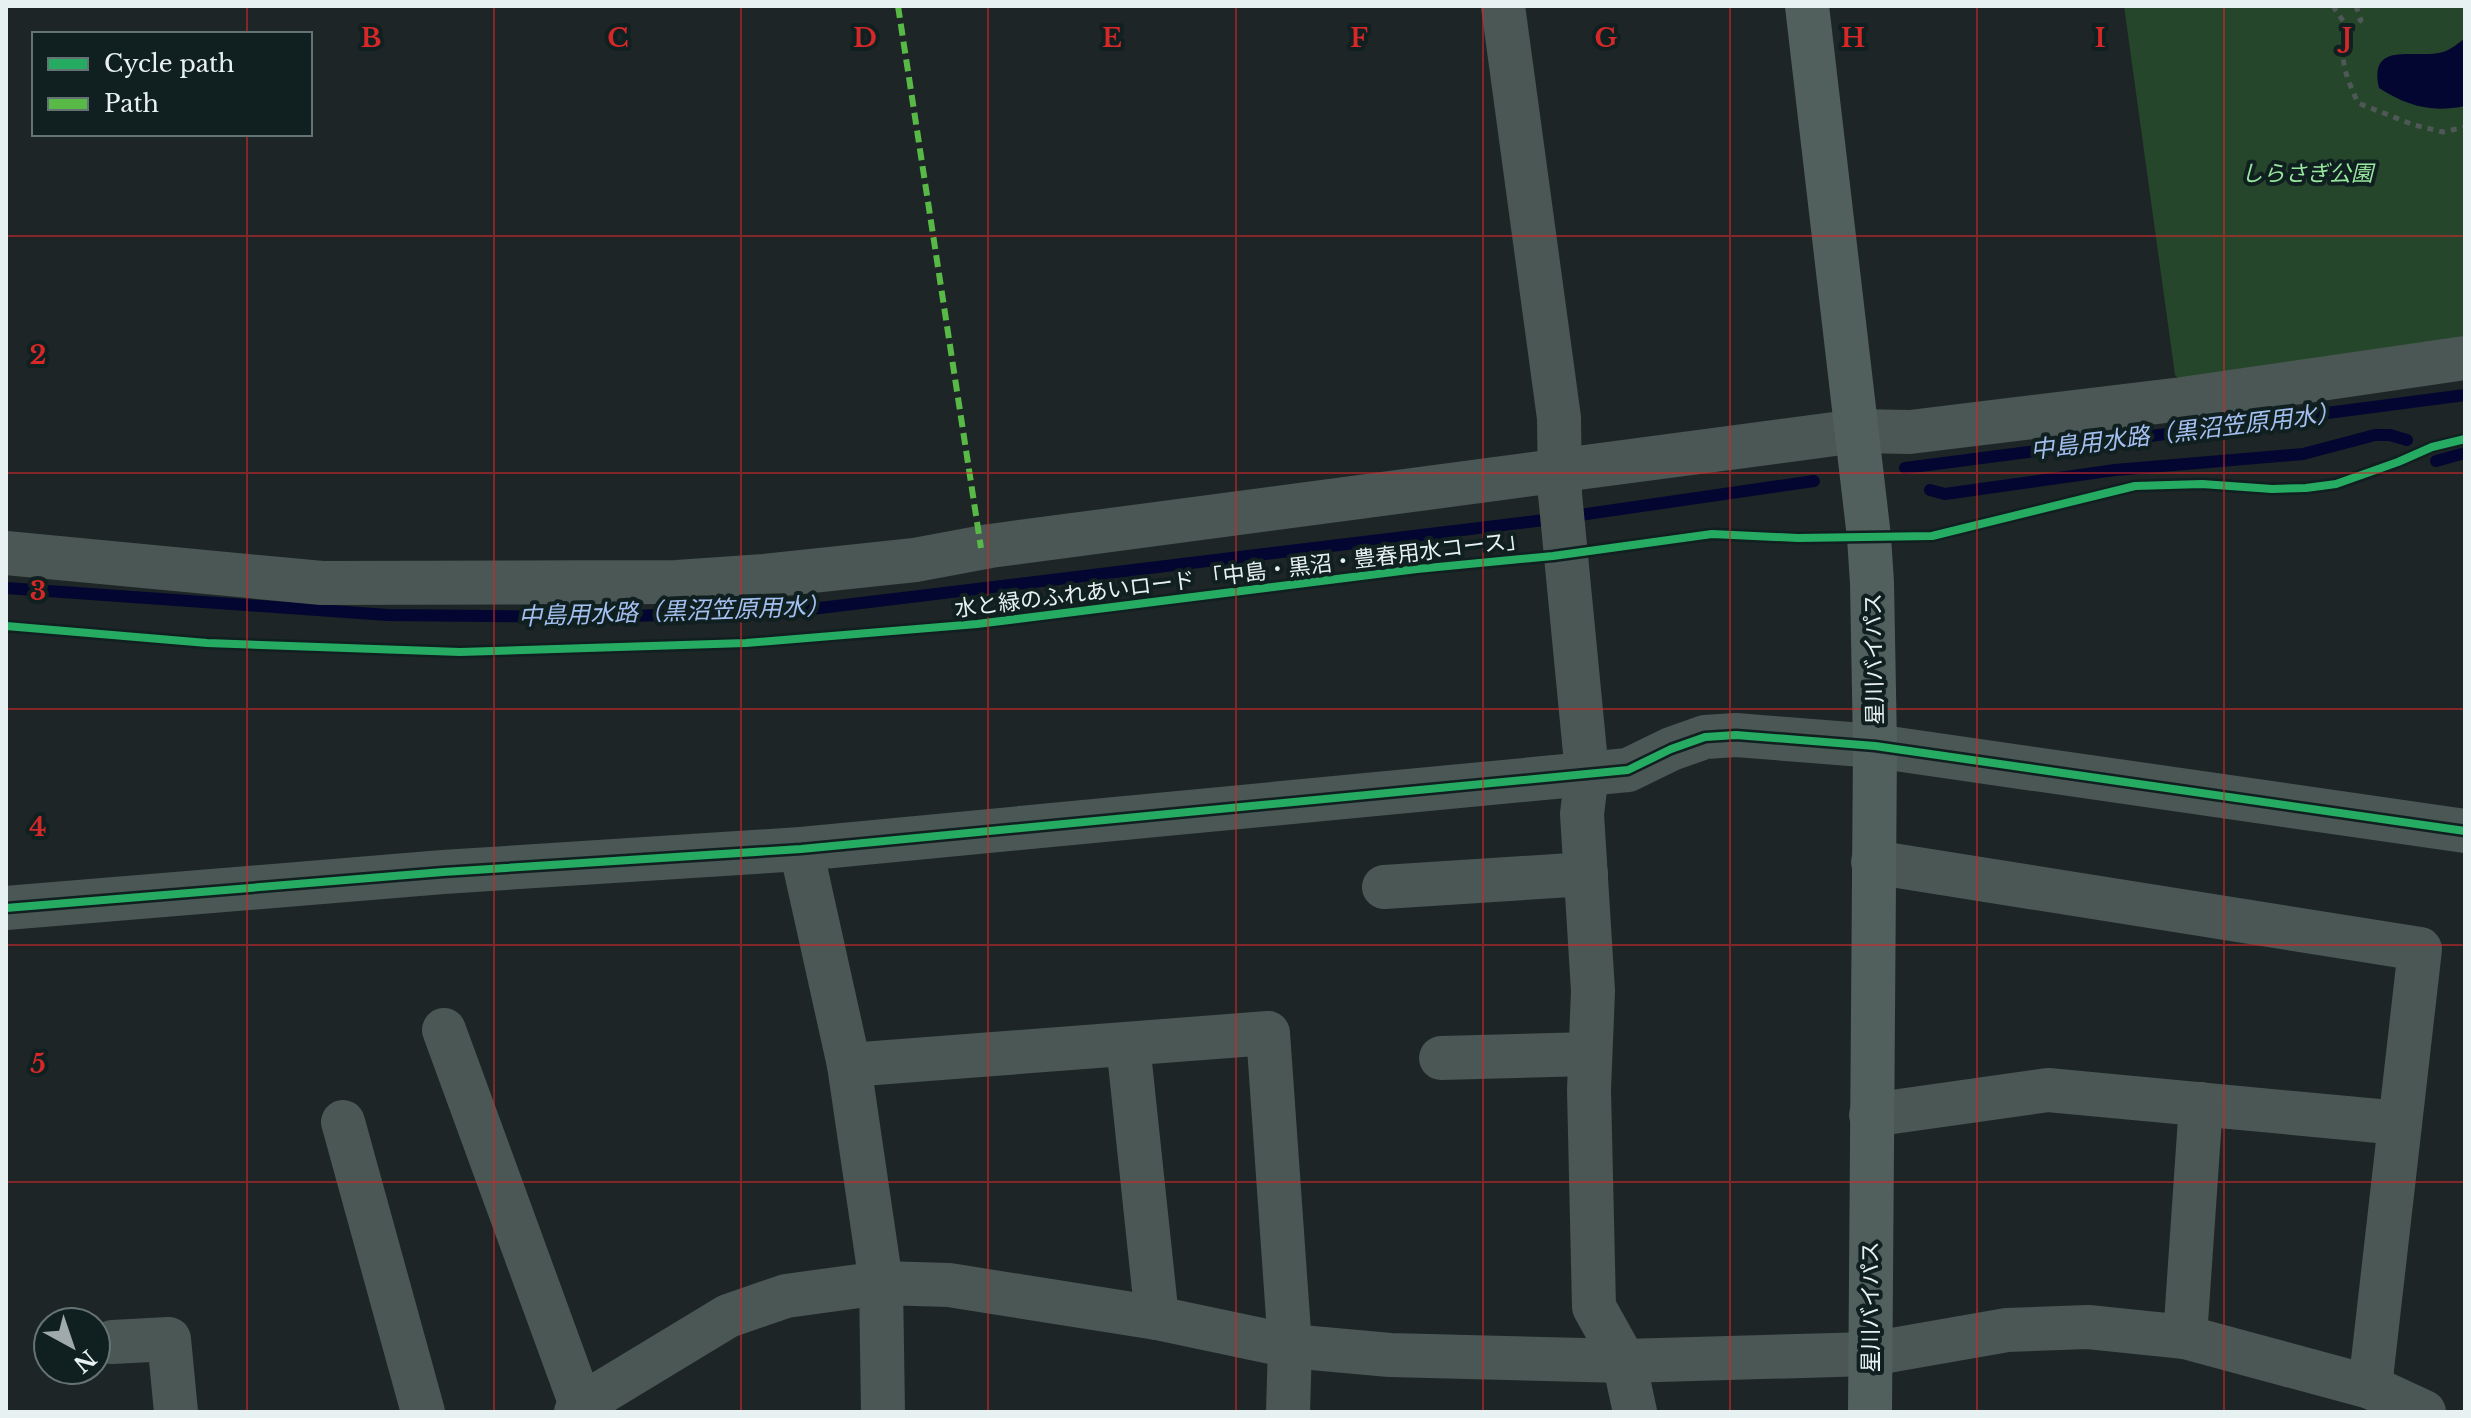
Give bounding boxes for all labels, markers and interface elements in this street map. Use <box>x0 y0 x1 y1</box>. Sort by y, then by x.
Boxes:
text: B <box>361 22 381 54</box>
text: C <box>607 22 629 54</box>
text: D <box>853 22 877 54</box>
text: E <box>1102 22 1122 54</box>
text: F <box>1350 22 1368 54</box>
text: G <box>1595 22 1618 54</box>
text: H <box>1841 22 1865 54</box>
text: I <box>2094 22 2106 54</box>
text: J <box>2337 22 2352 54</box>
legend <box>32 32 312 136</box>
text: Cycle path <box>104 49 235 78</box>
text: Path <box>104 89 159 118</box>
park label: しらさぎ公園 <box>2241 160 2376 187</box>
text: 2 <box>30 339 46 371</box>
water label: 中島用水路（黒沼笠原用水） <box>2028 398 2342 464</box>
street label: 水と緑のふれあいロード 「中島・黒沼・豊春用水コース」 <box>953 525 1529 623</box>
text: 3 <box>30 575 46 607</box>
water label: 中島用水路（黒沼笠原用水） <box>518 591 830 631</box>
street label: 星川バイパス <box>1859 593 1889 725</box>
text: 4 <box>29 811 47 843</box>
text: 5 <box>30 1048 46 1080</box>
street label: 星川バイパス <box>1857 1241 1884 1373</box>
north arrow <box>32 1306 112 1386</box>
text: N <box>68 1344 101 1378</box>

